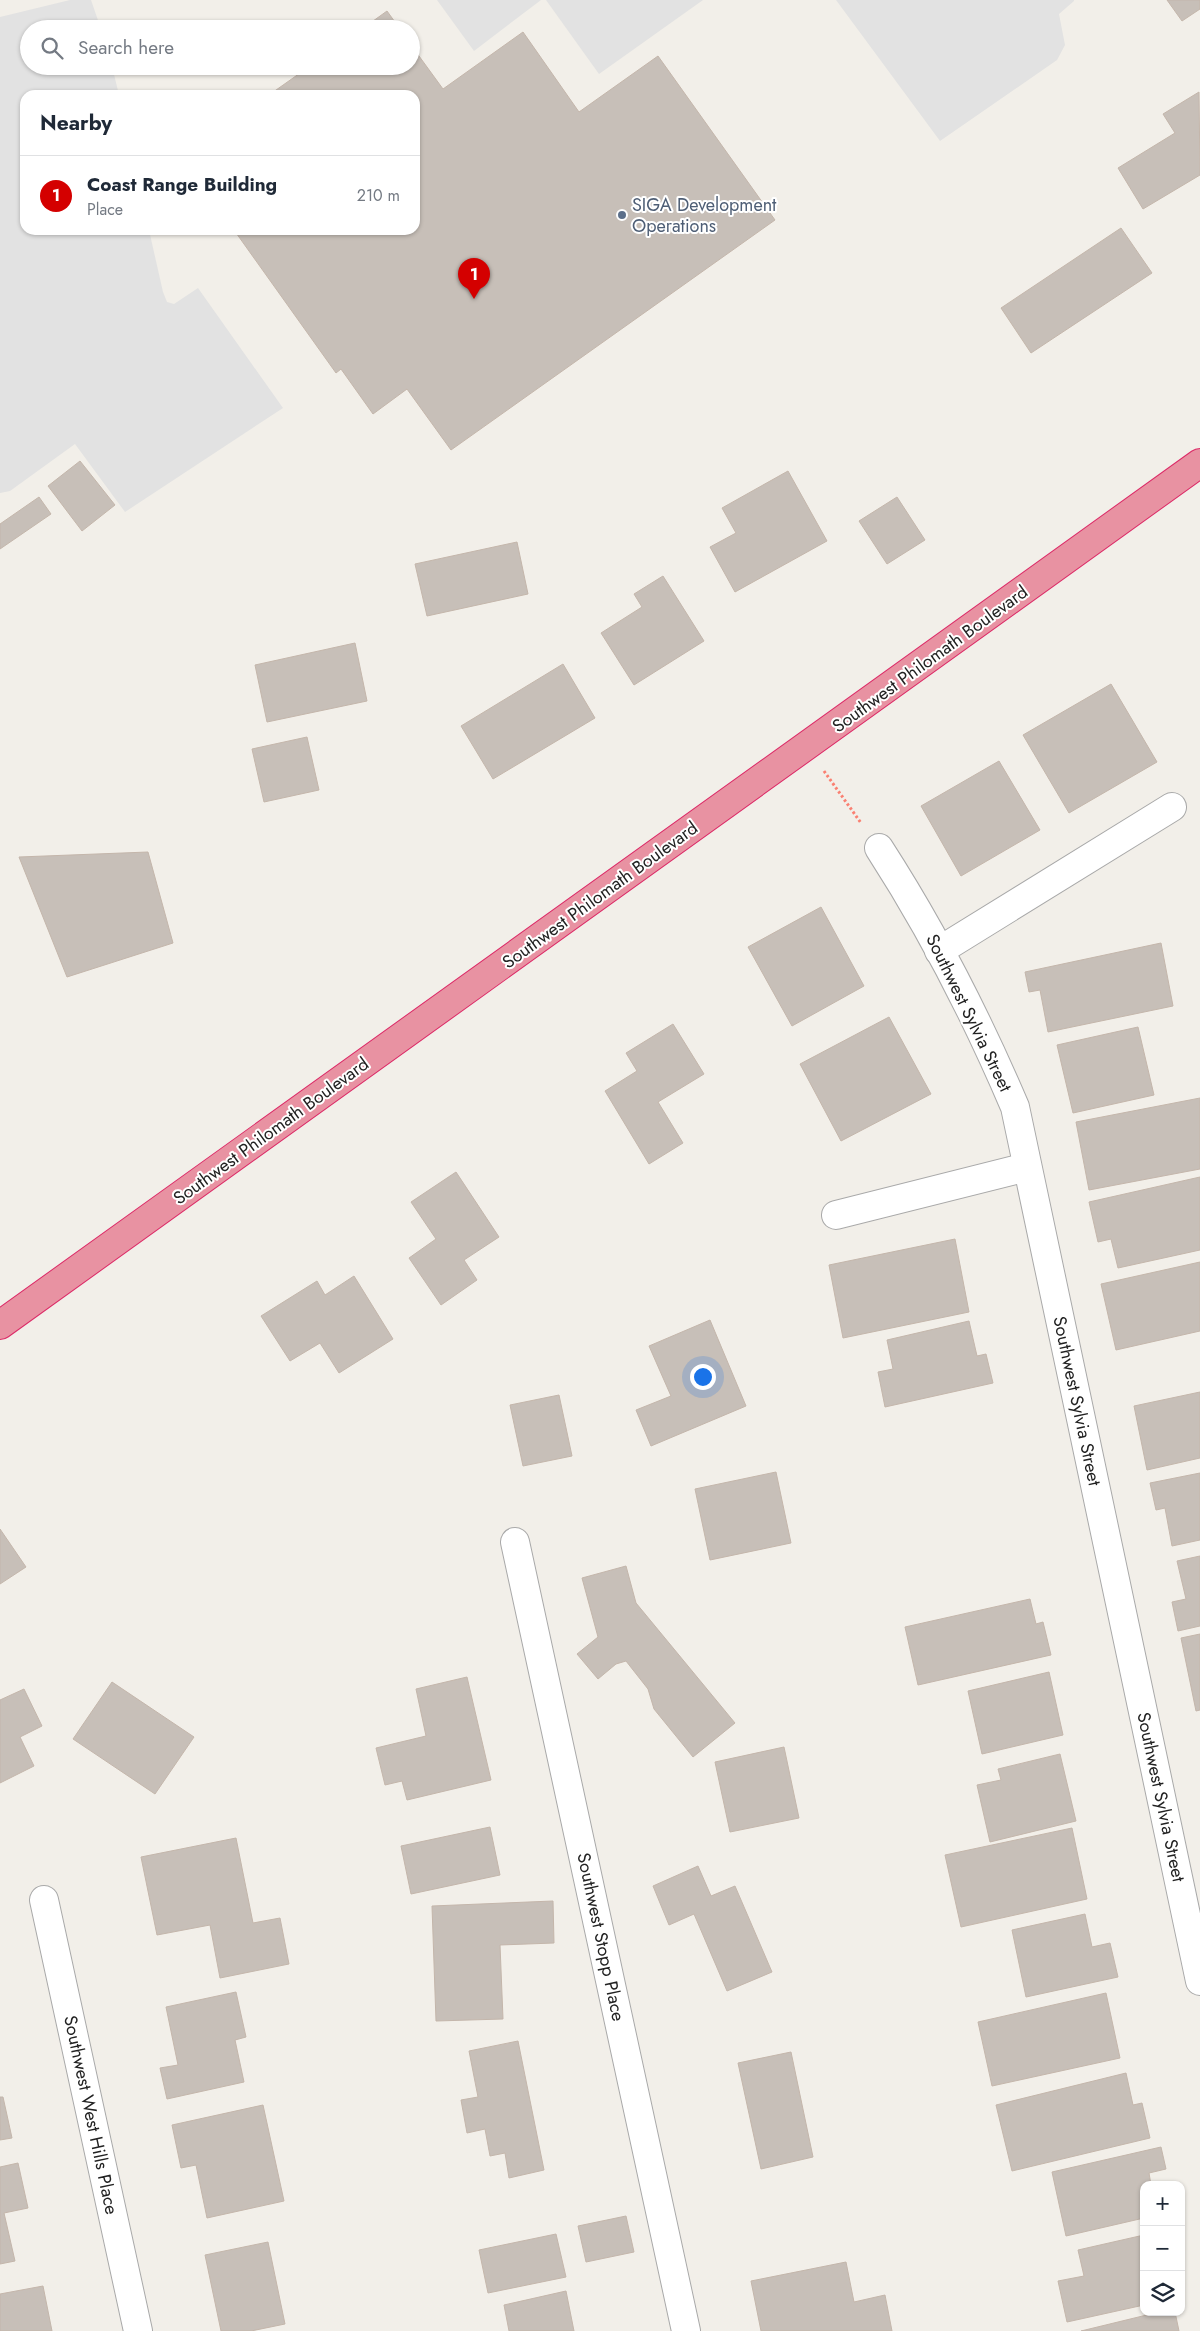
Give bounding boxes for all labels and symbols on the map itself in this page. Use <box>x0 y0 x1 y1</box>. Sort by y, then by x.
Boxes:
place label: SIGA Development Operations <box>632 192 777 239</box>
marker: SIGA Development Operations <box>616 209 628 221</box>
pin: 1 <box>458 258 490 299</box>
street label: Southwest Philomath Boulevard <box>827 579 1033 739</box>
street label: Southwest Philomath Boulevard <box>497 815 703 975</box>
street label: Southwest Sylvia Street <box>919 930 1019 1097</box>
street label: Southwest Philomath Boulevard <box>168 1051 374 1211</box>
street label: Southwest Sylvia Street <box>1046 1314 1108 1489</box>
your location <box>690 1364 716 1390</box>
street label: Southwest Sylvia Street <box>1130 1710 1192 1885</box>
street label: Southwest Stopp Place <box>570 1850 632 2024</box>
street label: Southwest West Hills Place <box>57 2013 125 2217</box>

